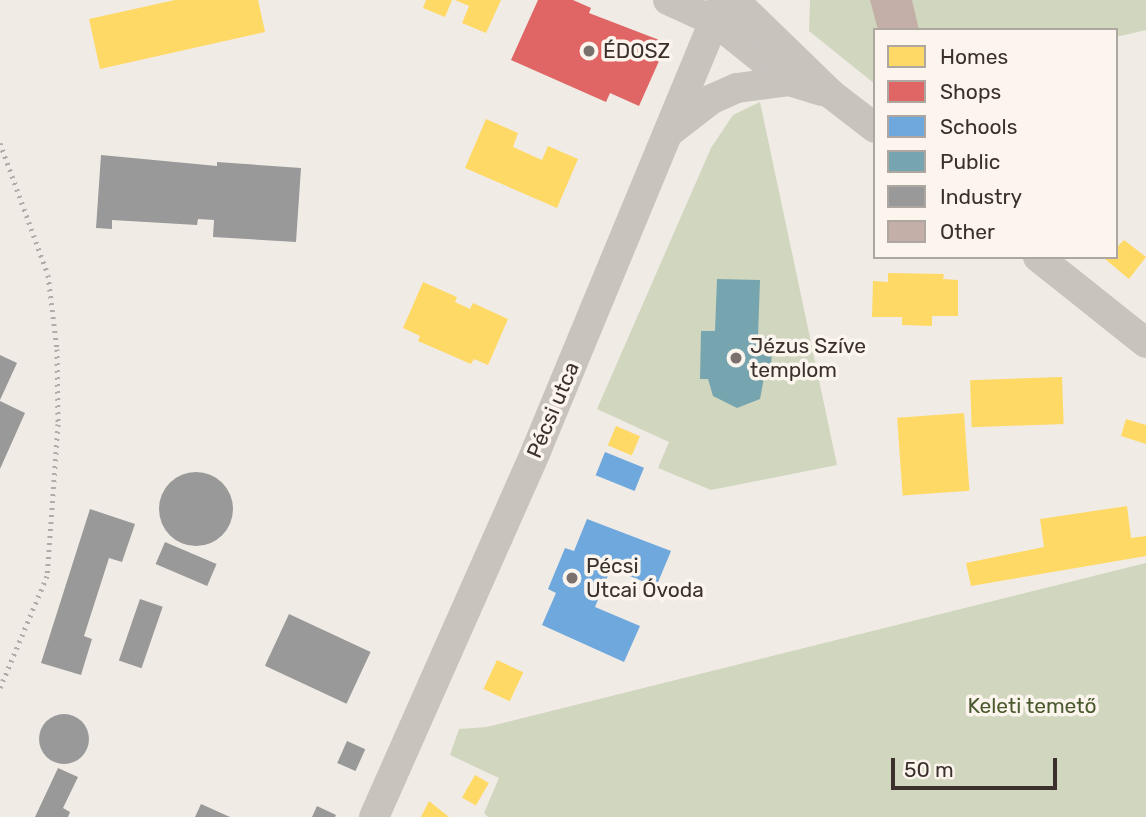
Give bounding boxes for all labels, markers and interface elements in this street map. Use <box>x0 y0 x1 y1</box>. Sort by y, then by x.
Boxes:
legend <box>873 28 1118 259</box>
place label: ÉDOSZ <box>603 38 670 64</box>
marker: ÉDOSZ <box>581 43 597 59</box>
text: Homes <box>940 44 1008 69</box>
text: Shops <box>940 79 1001 104</box>
text: Schools <box>940 114 1017 139</box>
text: Public <box>940 149 1000 174</box>
text: Industry <box>940 184 1022 209</box>
text: Other <box>940 219 995 244</box>
place label: Jézus Szíve templom <box>750 333 866 383</box>
marker: Jézus Szíve templom <box>728 350 744 366</box>
street label: Pécsi utca <box>522 358 584 462</box>
place label: Pécsi Utcai Óvoda <box>586 553 704 603</box>
marker: Pécsi Utcai Óvoda <box>564 570 580 586</box>
park label: Keleti temető <box>967 693 1097 719</box>
scale bar <box>894 744 1060 788</box>
text: 50 m <box>904 757 954 782</box>

